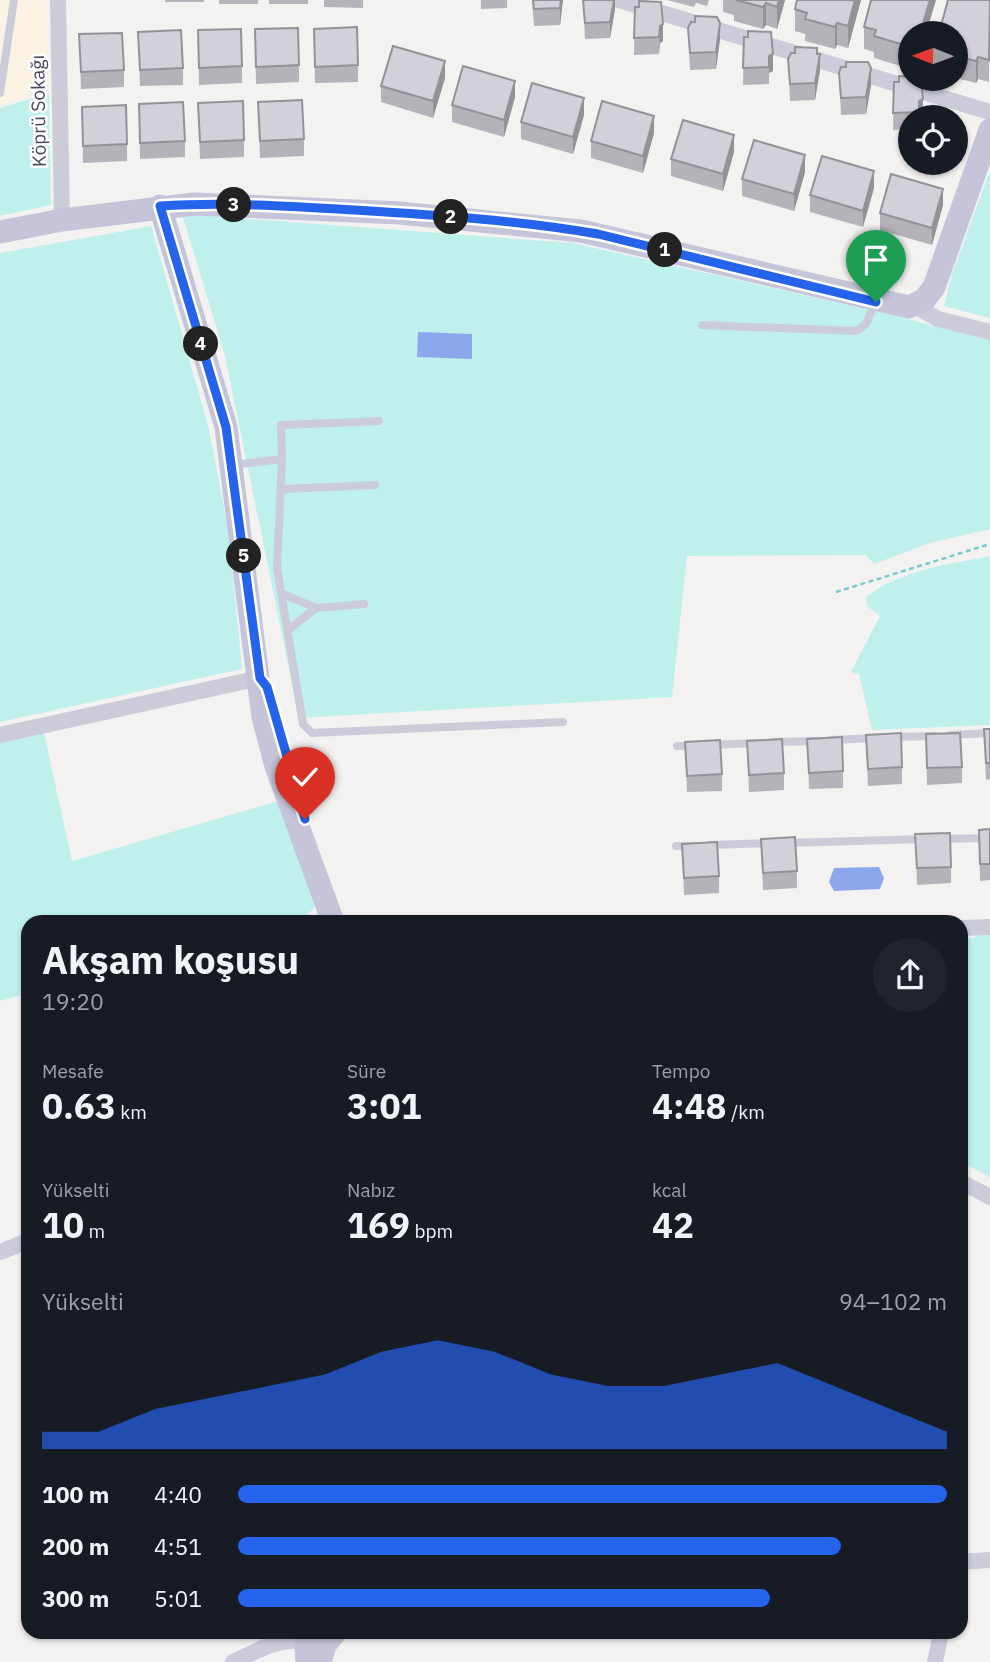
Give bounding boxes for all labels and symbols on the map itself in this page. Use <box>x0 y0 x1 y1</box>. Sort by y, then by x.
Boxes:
north arrow <box>898 21 968 91</box>
street label: Köprü Sokağı <box>25 55 51 167</box>
pin: 3 <box>216 188 252 222</box>
pin: 2 <box>434 200 468 234</box>
pin <box>846 230 906 302</box>
pin: 1 <box>648 232 682 268</box>
pin: 4 <box>184 326 218 362</box>
pin: 5 <box>226 538 262 574</box>
pin <box>275 747 335 819</box>

